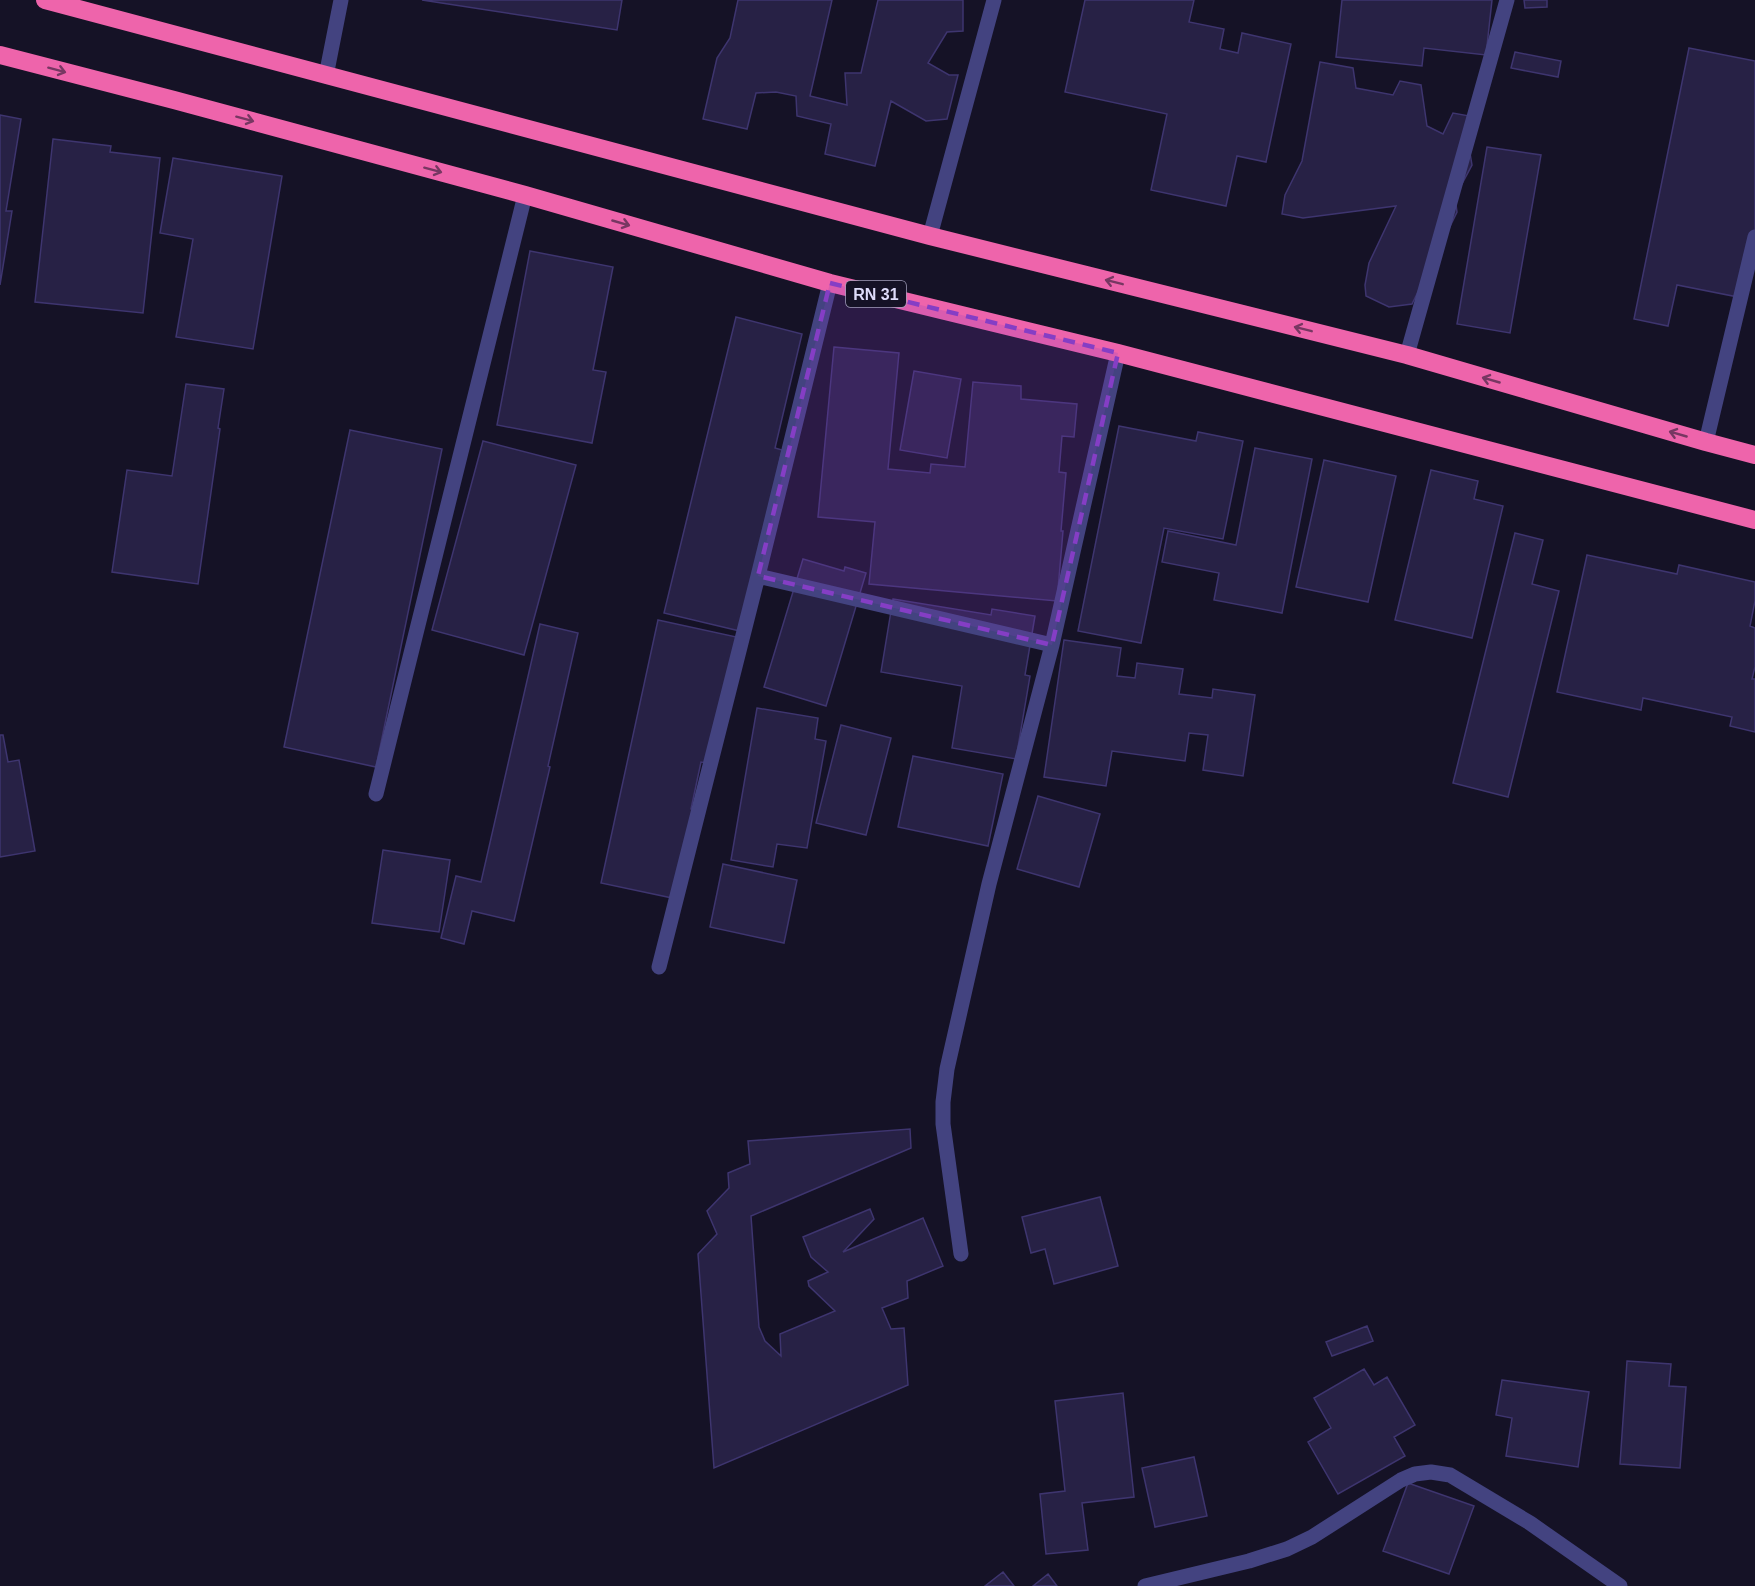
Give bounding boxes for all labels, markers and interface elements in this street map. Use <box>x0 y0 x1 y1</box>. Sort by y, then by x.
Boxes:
one-way arrow <box>47 64 66 76</box>
one-way arrow <box>235 114 254 126</box>
one-way arrow <box>424 165 443 177</box>
one-way arrow <box>611 218 630 229</box>
one-way arrow <box>1104 275 1123 287</box>
road number: RN 31 <box>846 281 906 307</box>
one-way arrow <box>1294 323 1313 334</box>
one-way arrow <box>1482 374 1501 385</box>
one-way arrow <box>1669 428 1688 439</box>

